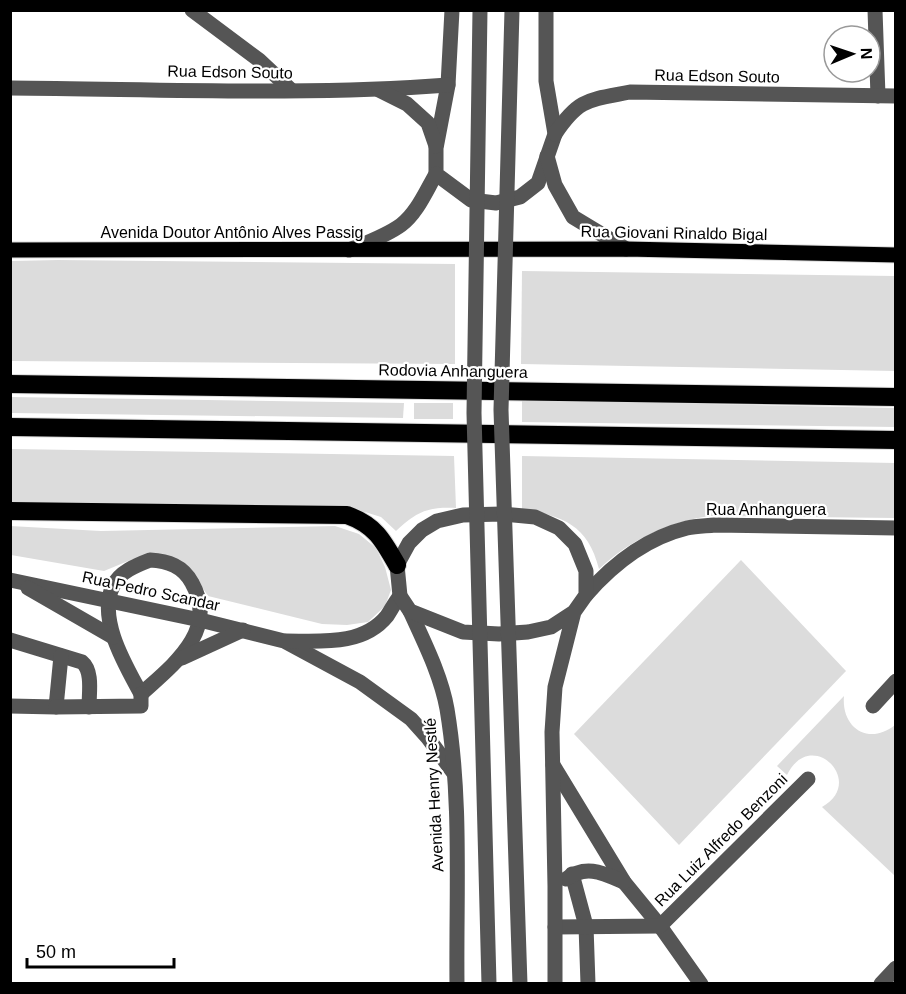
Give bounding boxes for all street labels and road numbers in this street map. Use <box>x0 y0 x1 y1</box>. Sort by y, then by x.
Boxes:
street label: Rua Edson Souto <box>167 62 293 82</box>
street label: Rua Edson Souto <box>654 66 780 86</box>
street label: Rua Giovani Rinaldo Bigal <box>580 223 768 243</box>
street label: Avenida Doutor Antônio Alves Passig <box>101 224 363 241</box>
street label: Rodovia Anhanguera <box>378 361 528 381</box>
street label: Rua Anhanguera <box>706 501 826 518</box>
street label: Rua Pedro Scandar <box>81 568 222 614</box>
street label: Avenida Henry Nestlé <box>421 717 447 873</box>
street label: Rua Luiz Alfredo Benzoni <box>651 770 791 910</box>

